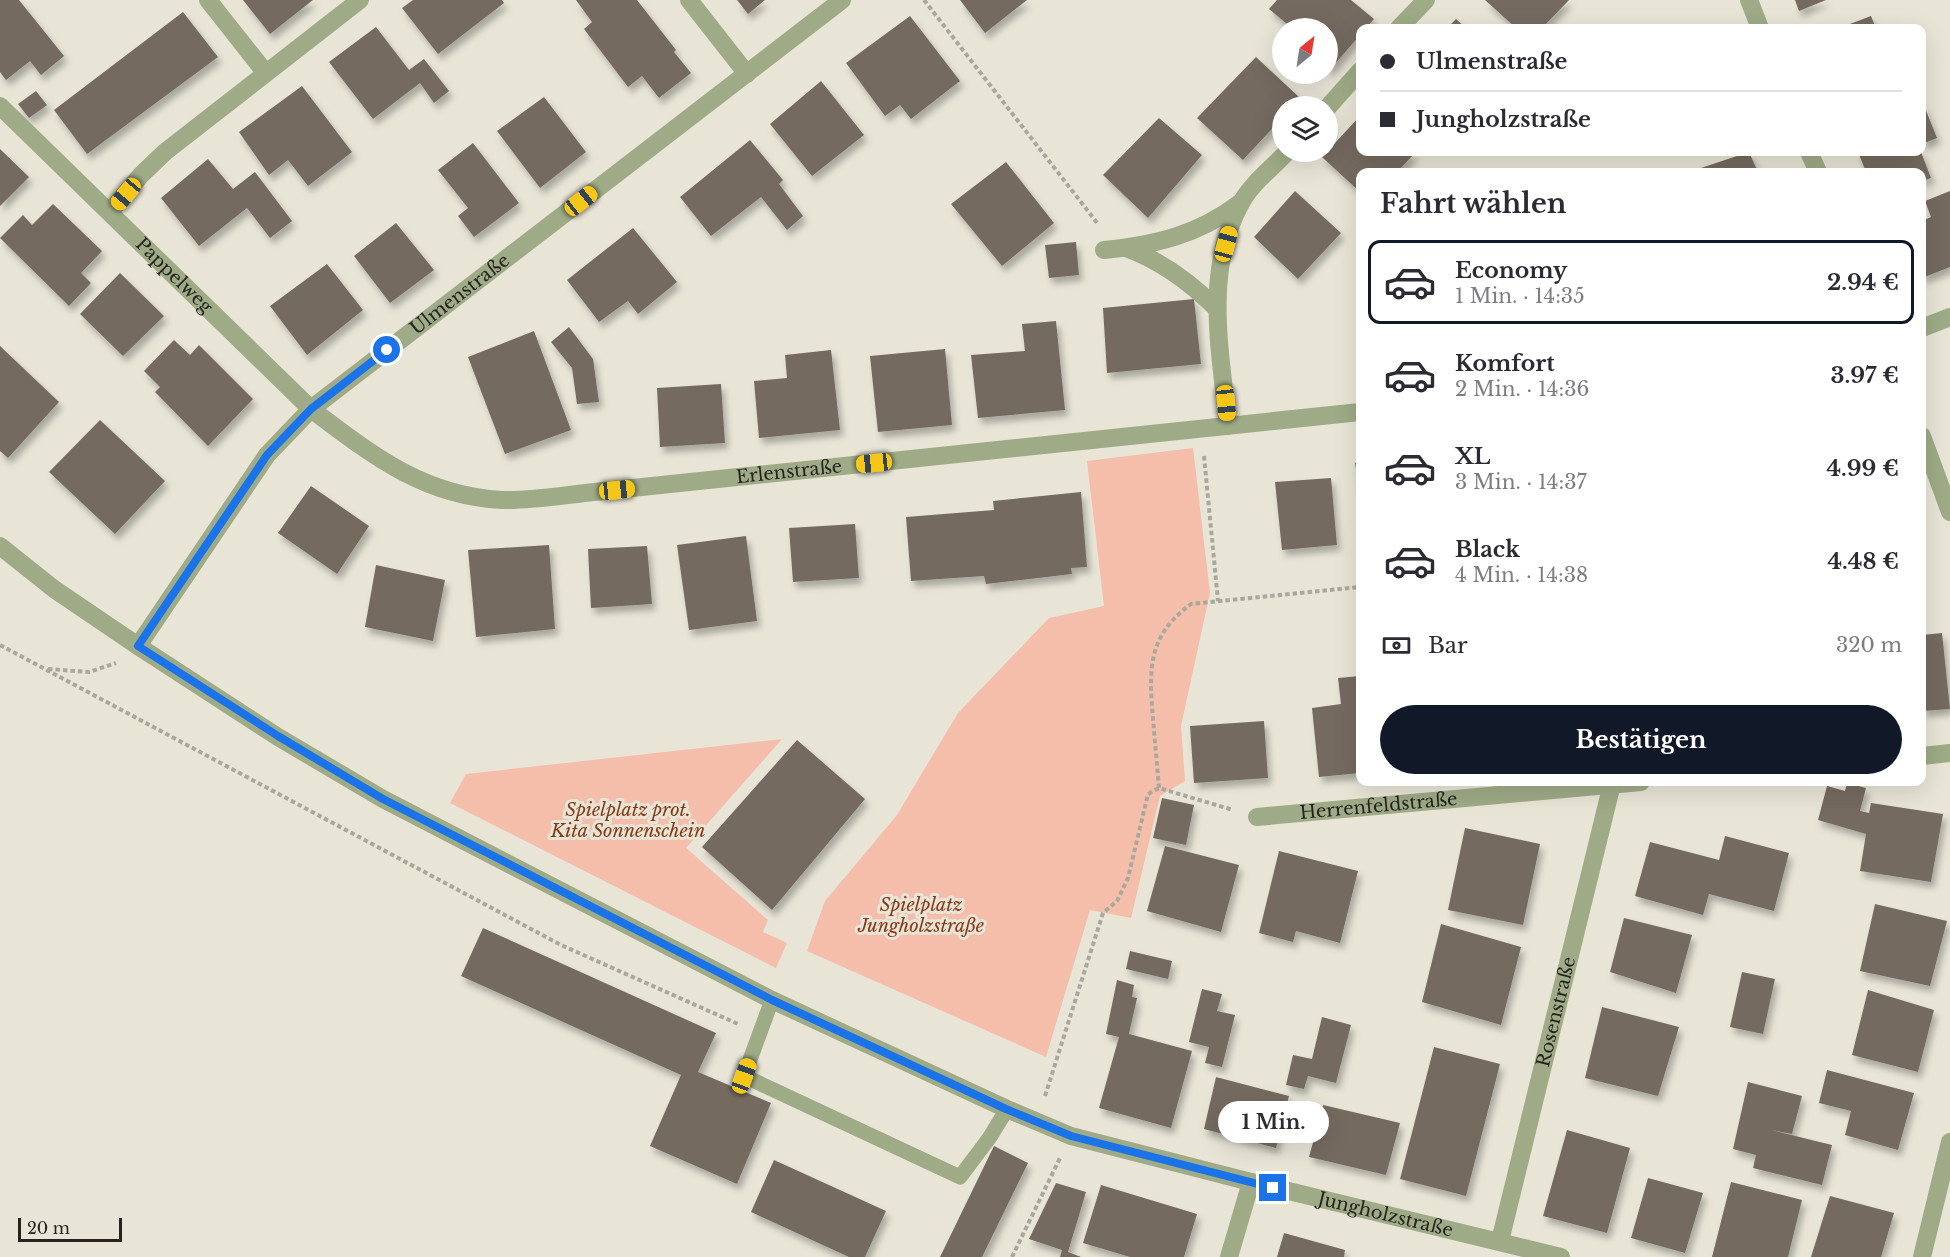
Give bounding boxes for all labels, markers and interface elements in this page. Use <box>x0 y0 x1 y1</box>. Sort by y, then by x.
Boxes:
north arrow <box>1272 18 1338 84</box>
map controls <box>1272 18 1338 162</box>
text: Ulmenstraße <box>1416 48 1567 75</box>
button: layers <box>1272 96 1338 162</box>
text: Jungholzstraße <box>1416 106 1591 133</box>
car <box>108 174 144 214</box>
car <box>561 183 601 219</box>
text: Fahrt wählen <box>1380 187 1566 220</box>
car <box>1213 224 1239 264</box>
street label: Pappelweg <box>131 233 217 318</box>
street label: Ulmenstraße <box>406 249 514 340</box>
icon: car <box>1383 255 1437 309</box>
text: Economy <box>1455 257 1567 284</box>
text: 2.94 € <box>1827 269 1899 296</box>
text: 1 Min. · 14:35 <box>1455 284 1585 308</box>
route start <box>373 336 400 363</box>
icon: car <box>1383 348 1437 402</box>
text: Komfort <box>1455 350 1555 377</box>
text: 3.97 € <box>1830 362 1899 389</box>
text: 2 Min. · 14:36 <box>1455 377 1589 401</box>
car <box>1215 384 1237 422</box>
icon: car <box>1383 441 1437 495</box>
text: XL <box>1455 443 1490 470</box>
car <box>855 452 893 474</box>
street label: Erlenstraße <box>735 455 843 488</box>
text: 4.99 € <box>1826 455 1899 482</box>
text: 3 Min. · 14:37 <box>1455 470 1587 494</box>
car <box>598 479 636 501</box>
icon: car <box>1383 534 1437 588</box>
text: Black <box>1455 536 1520 563</box>
text: 4.48 € <box>1827 548 1899 575</box>
text: 4 Min. · 14:38 <box>1455 563 1588 587</box>
icon: cash <box>1380 629 1413 662</box>
text: Bar <box>1428 632 1468 659</box>
text: 320 m <box>1836 633 1902 657</box>
button: Bestätigen <box>1380 705 1902 774</box>
street label: Herrenfeldstraße <box>1299 788 1458 824</box>
park label: Spielplatz prot. Kita Sonnenschein <box>550 799 705 842</box>
park label: Spielplatz Jungholzstraße <box>857 894 984 937</box>
street label: Rosenstraße <box>1532 954 1580 1069</box>
car <box>729 1056 759 1096</box>
callout: 1 Min. <box>1218 1101 1328 1143</box>
text: 1 Min. <box>1242 1110 1305 1134</box>
route end <box>1259 1174 1286 1201</box>
street label: Jungholzstraße <box>1314 1187 1455 1241</box>
scale bar <box>18 1215 122 1242</box>
text: 20 m <box>27 1218 70 1238</box>

